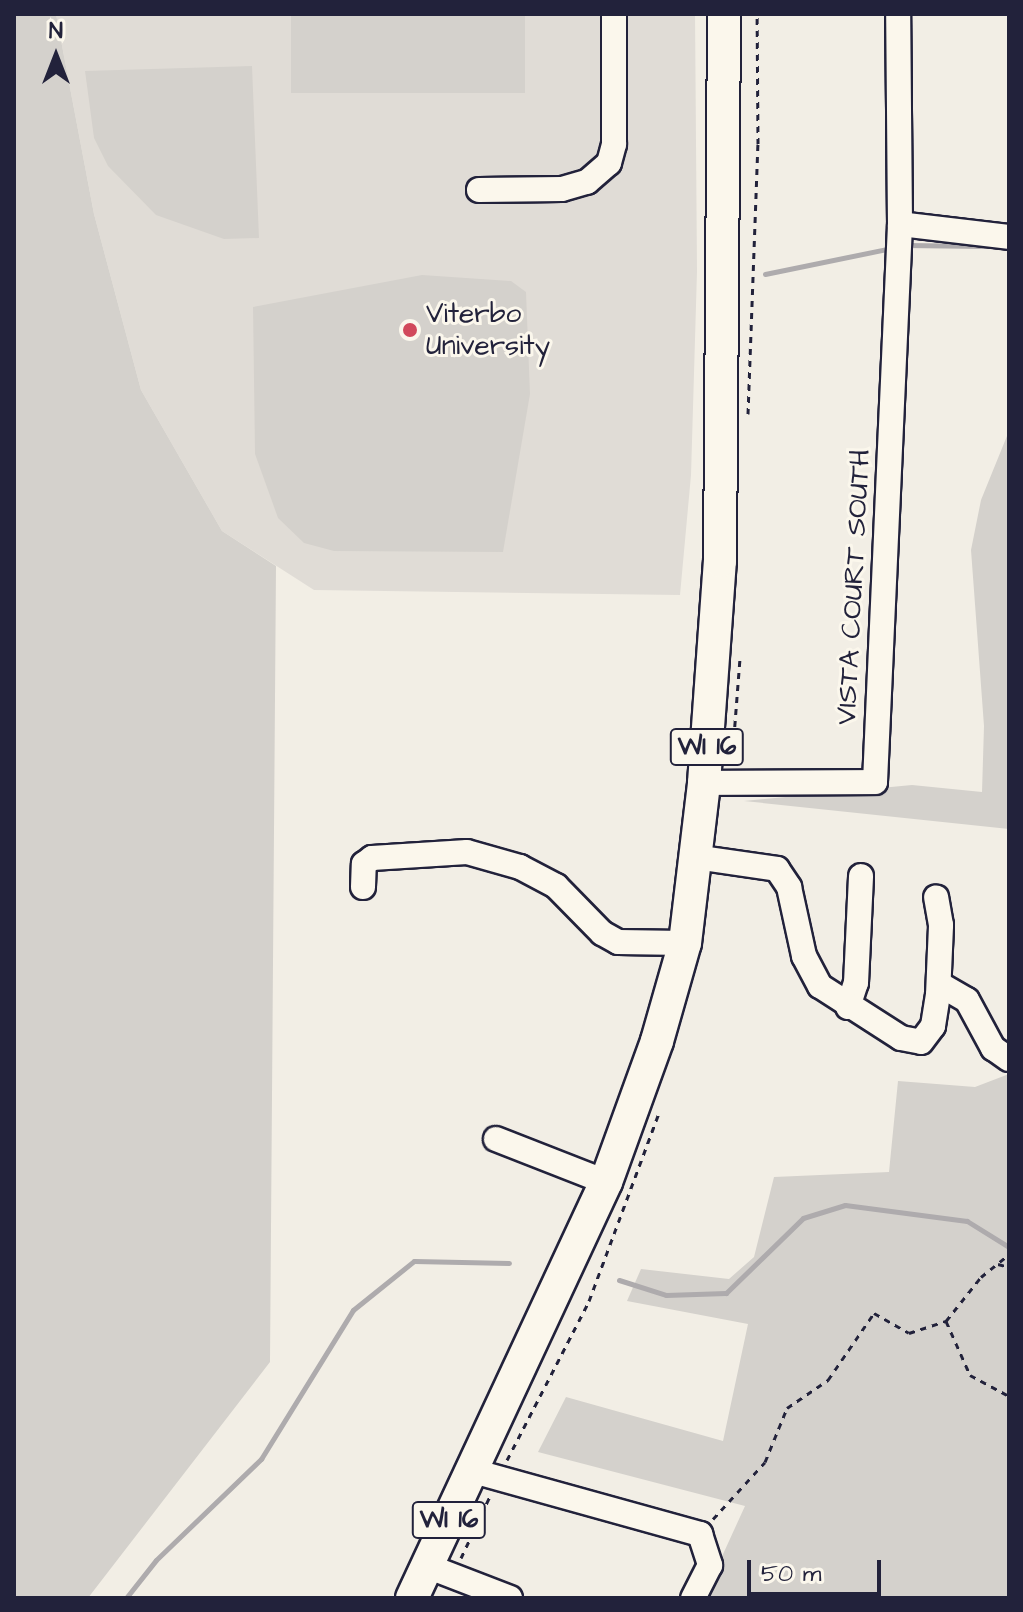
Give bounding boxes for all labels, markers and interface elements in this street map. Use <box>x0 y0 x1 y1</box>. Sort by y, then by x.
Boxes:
north arrow <box>16 16 96 96</box>
text: N <box>49 16 63 47</box>
place label: Viterbo University <box>426 297 550 363</box>
marker: Viterbo University <box>401 321 419 339</box>
street label: VISTA COURT SOUTH <box>830 448 878 726</box>
road number: WI 16 <box>669 725 745 769</box>
road number: WI 16 <box>411 1498 487 1542</box>
scale bar <box>751 1544 885 1594</box>
text: 50 m <box>761 1557 821 1591</box>

